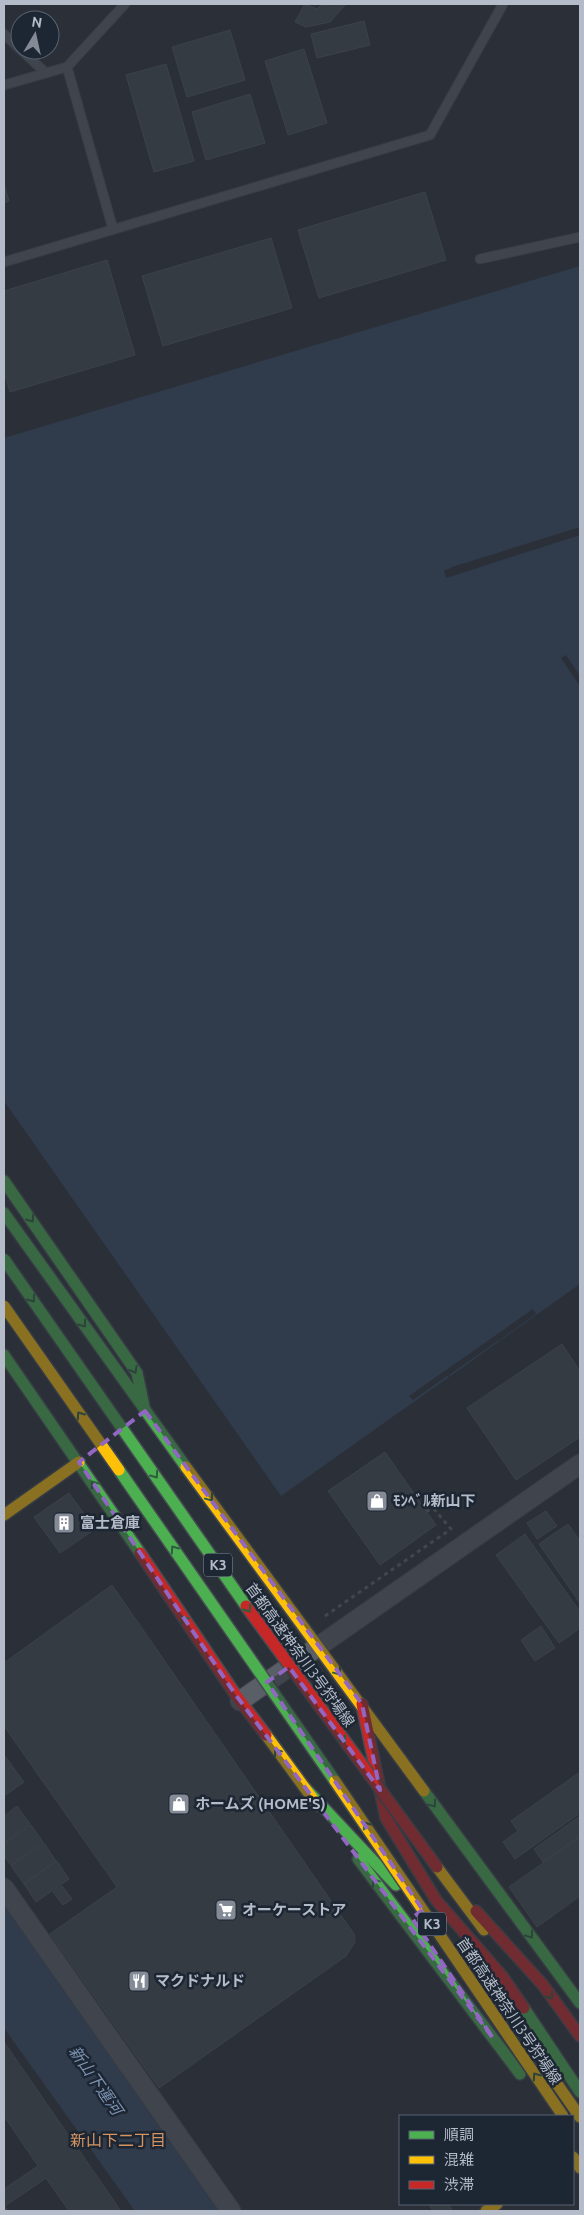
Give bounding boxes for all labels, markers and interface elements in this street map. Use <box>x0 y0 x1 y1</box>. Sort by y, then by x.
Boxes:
north arrow <box>10 10 60 60</box>
text: N <box>31 13 43 31</box>
one-way arrow <box>25 1213 34 1223</box>
one-way arrow <box>26 1293 35 1303</box>
one-way arrow <box>77 1318 86 1328</box>
one-way arrow <box>128 1364 138 1373</box>
one-way arrow <box>77 1412 86 1421</box>
one-way arrow <box>149 1469 158 1479</box>
one-way arrow <box>91 1480 100 1489</box>
shop icon: ﾓﾝﾍﾞﾙ新山下 <box>365 1489 389 1513</box>
one-way arrow <box>204 1492 212 1501</box>
place label: ﾓﾝﾍﾞﾙ新山下 <box>393 1492 476 1509</box>
building icon: 富士倉庫 <box>52 1511 76 1535</box>
place label: 富士倉庫 <box>80 1514 140 1531</box>
one-way arrow <box>171 1545 180 1554</box>
road number: K3 <box>204 1554 232 1576</box>
street label: 首都高速神奈川3号狩場線 <box>243 1580 358 1730</box>
one-way arrow <box>242 1603 251 1613</box>
one-way arrow <box>181 1615 190 1624</box>
one-way arrow <box>332 1666 341 1676</box>
one-way arrow <box>338 1734 346 1743</box>
one-way arrow <box>275 1749 283 1758</box>
shop icon: ホームズ (HOME'S) <box>167 1792 191 1816</box>
place label: ホームズ (HOME'S) <box>195 1795 326 1812</box>
one-way arrow <box>427 1798 436 1808</box>
one-way arrow <box>363 1822 373 1831</box>
one-way arrow <box>372 1878 381 1888</box>
supermarket icon: オーケーストア <box>214 1898 238 1922</box>
place label: オーケーストア <box>242 1901 346 1918</box>
road number: K3 <box>418 1912 446 1936</box>
one-way arrow <box>524 1929 532 1938</box>
street label: 首都高速神奈川3号狩場線 <box>454 1934 565 2087</box>
restaurant icon: マクドナルド <box>127 1969 151 1993</box>
place label: マクドナルド <box>155 1972 245 1989</box>
one-way arrow <box>544 1990 553 1999</box>
water label: 新山下運河 <box>66 2042 128 2120</box>
one-way arrow <box>533 2072 542 2082</box>
legend <box>399 2115 574 2205</box>
text: 順調 <box>444 2126 474 2143</box>
district label: 新山下二丁目 <box>70 2131 166 2149</box>
text: 混雑 <box>444 2151 474 2168</box>
text: 渋滞 <box>444 2176 474 2193</box>

